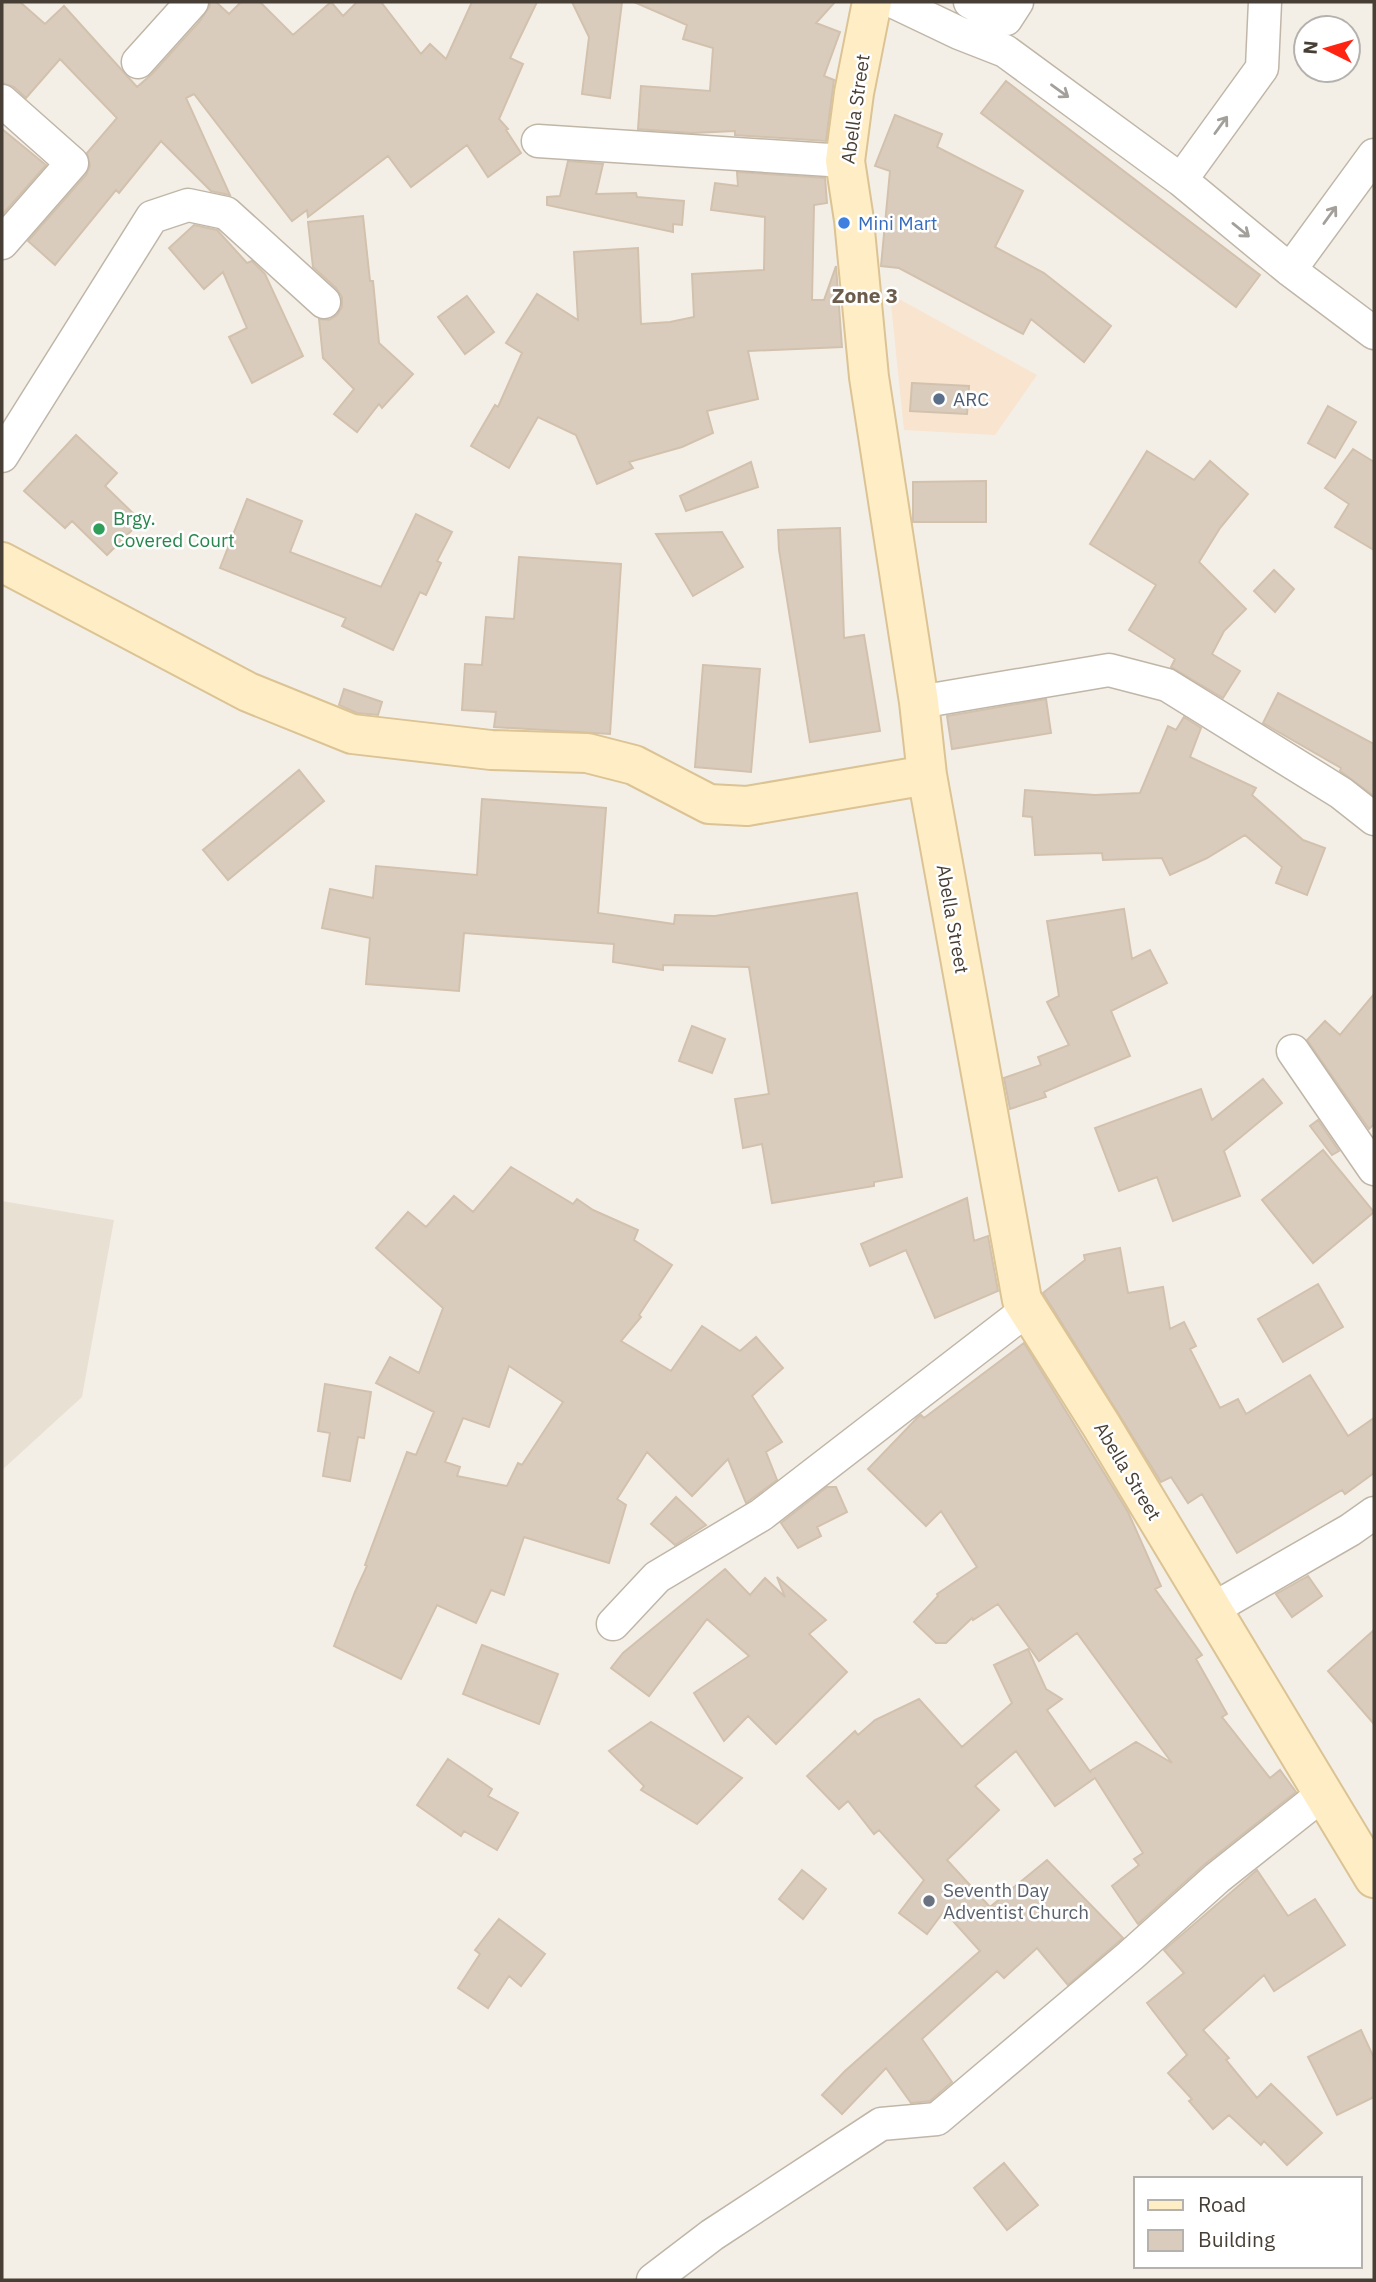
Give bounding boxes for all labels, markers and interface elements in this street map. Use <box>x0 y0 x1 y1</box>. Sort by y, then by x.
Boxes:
north arrow <box>1292 14 1362 84</box>
text: N <box>1298 40 1323 55</box>
street label: Abella Street <box>835 53 875 165</box>
one-way arrow <box>1050 84 1069 99</box>
one-way arrow <box>1214 116 1228 135</box>
one-way arrow <box>1323 206 1338 225</box>
place label: Mini Mart <box>858 211 938 235</box>
marker: Mini Mart <box>836 215 852 231</box>
one-way arrow <box>1231 222 1249 237</box>
district label: Zone 3 <box>832 281 898 309</box>
place label: ARC <box>953 387 989 411</box>
marker: ARC <box>931 391 947 407</box>
place label: Brgy. Covered Court <box>113 506 235 552</box>
marker: Brgy. Covered Court <box>91 521 107 537</box>
street label: Abella Street <box>932 862 974 976</box>
street label: Abella Street <box>1089 1417 1167 1525</box>
place label: Seventh Day Adventist Church <box>943 1878 1089 1924</box>
marker: Seventh Day Adventist Church <box>921 1893 937 1909</box>
legend <box>1134 2177 1362 2268</box>
text: Road <box>1198 2190 1246 2218</box>
text: Building <box>1198 2225 1275 2253</box>

